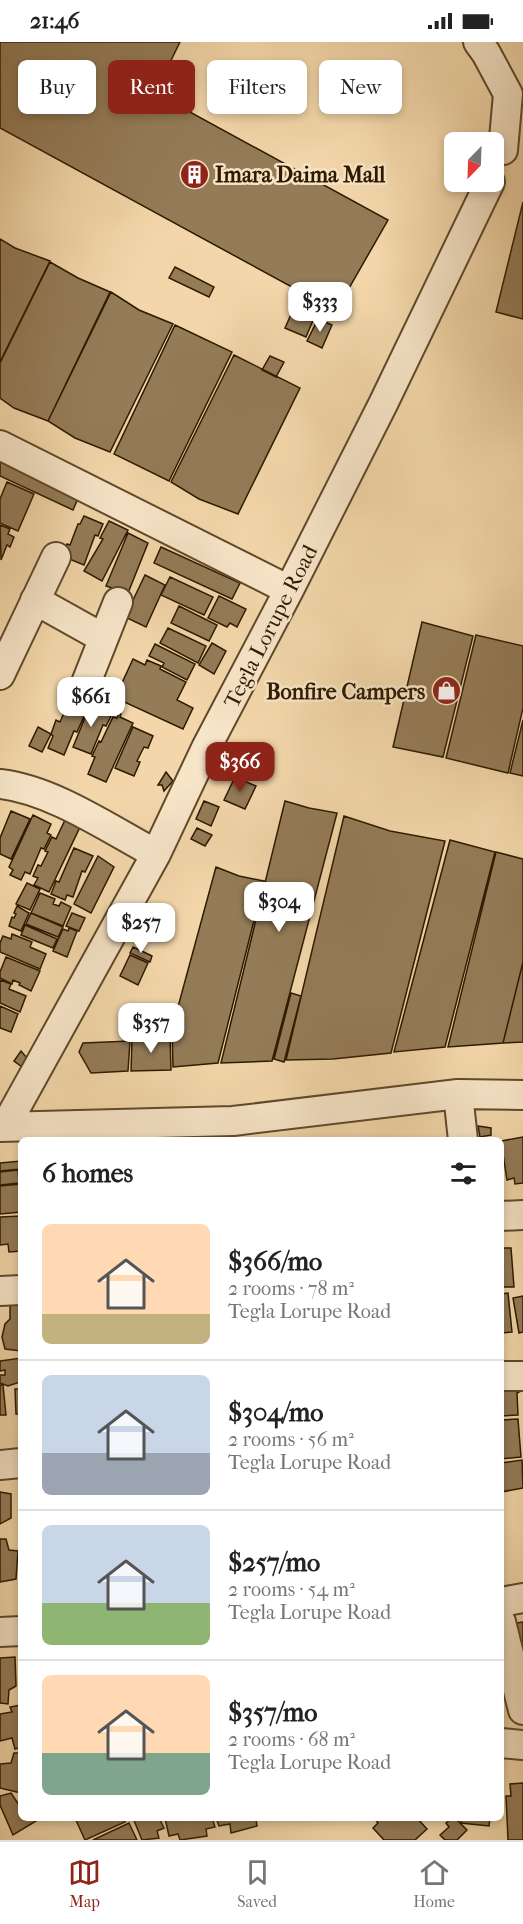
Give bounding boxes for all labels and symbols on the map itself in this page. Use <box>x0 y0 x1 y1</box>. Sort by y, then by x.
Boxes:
north arrow <box>444 132 504 192</box>
building icon: Imara Daima Mall <box>178 158 210 190</box>
place label: Imara Daima Mall <box>215 162 386 188</box>
pin: $333 <box>284 282 356 333</box>
street label: Tegla Lorupe Road <box>219 540 324 712</box>
shop icon: Bonfire Campers <box>430 675 462 707</box>
pin: $661 <box>55 677 127 728</box>
place label: Bonfire Campers <box>266 679 425 705</box>
pin: $366 <box>204 742 276 793</box>
pin: $304 <box>243 882 315 933</box>
pin: $257 <box>105 903 177 954</box>
pin: $357 <box>115 1003 187 1054</box>

